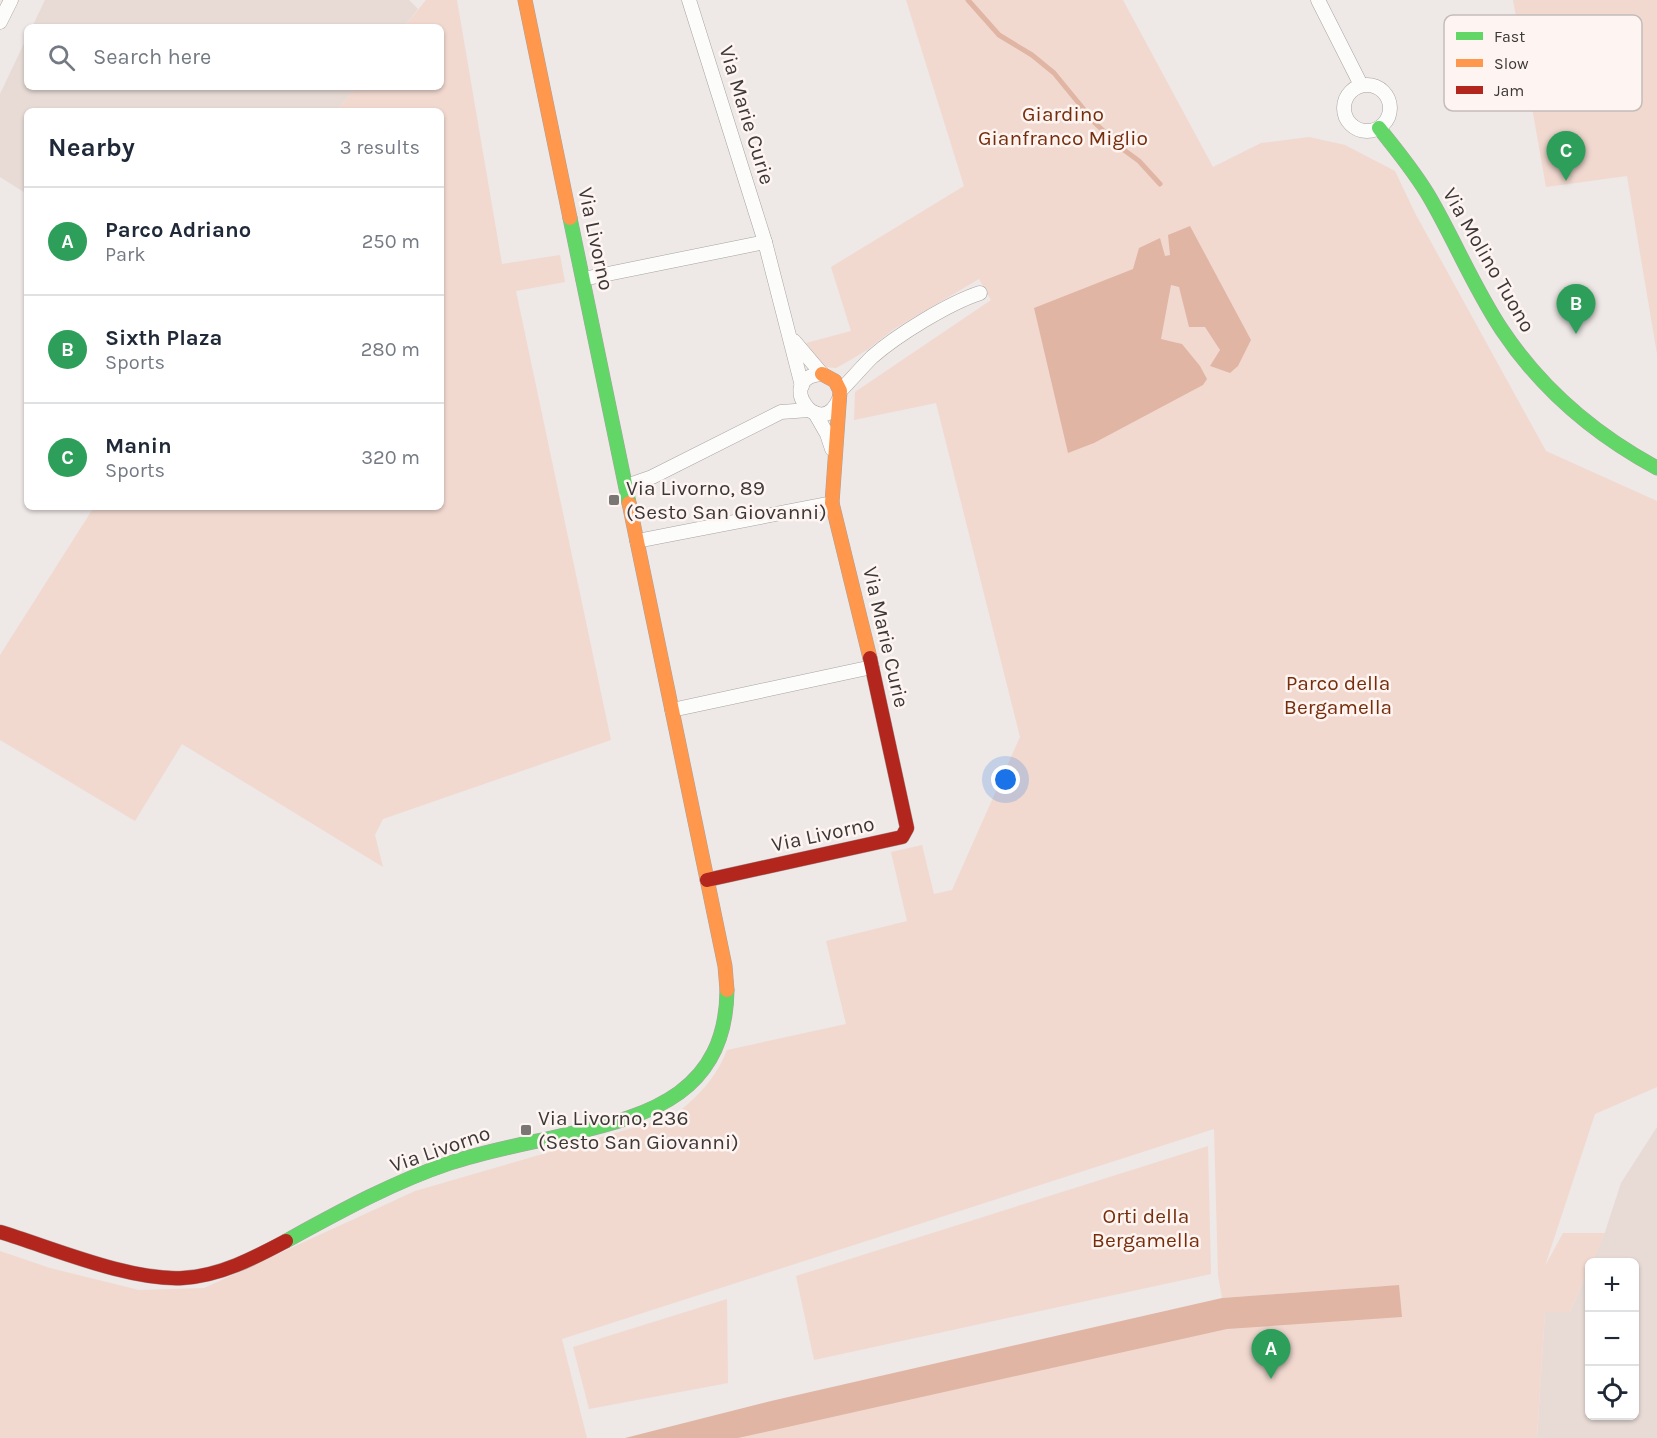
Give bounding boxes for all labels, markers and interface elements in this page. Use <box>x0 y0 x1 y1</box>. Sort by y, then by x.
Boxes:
legend <box>1444 15 1642 111</box>
search box <box>24 24 444 90</box>
text: Fast <box>1494 27 1525 46</box>
icon: search <box>45 41 78 74</box>
street label: Via Marie Curie <box>715 43 779 187</box>
text: Search here <box>93 44 211 70</box>
text: Slow <box>1494 54 1529 73</box>
text: Jam <box>1494 81 1524 100</box>
park label: Giardino Gianfranco Miglio <box>978 102 1148 150</box>
text: Nearby <box>48 132 135 163</box>
pin: C <box>1546 132 1586 181</box>
text: 3 results <box>340 136 420 159</box>
street label: Via Molino Tuono <box>1438 184 1540 336</box>
street label: Via Livorno <box>573 185 619 293</box>
text: Parco Adriano <box>105 217 251 243</box>
text: A <box>61 230 74 253</box>
text: 250 m <box>362 230 420 253</box>
text: Park <box>105 243 146 266</box>
pin: B <box>1556 284 1596 334</box>
text: Sixth Plaza <box>105 325 222 351</box>
text: B <box>61 338 74 361</box>
text: 280 m <box>361 338 420 361</box>
text: Sports <box>105 351 165 374</box>
text: Manin <box>105 433 172 459</box>
text: C <box>61 446 74 469</box>
text: 320 m <box>361 446 420 469</box>
text: Sports <box>105 459 165 482</box>
place label: Via Livorno, 89 (Sesto San Giovanni) <box>626 476 827 524</box>
marker: Via Livorno, 89 (Sesto San Giovanni) <box>607 493 621 507</box>
street label: Via Marie Curie <box>858 564 914 710</box>
park label: Parco della Bergamella <box>1284 671 1392 719</box>
your location <box>991 765 1020 794</box>
street label: Via Livorno <box>769 811 877 857</box>
place label: Via Livorno, 236 (Sesto San Giovanni) <box>538 1106 739 1154</box>
street label: Via Livorno <box>387 1121 493 1177</box>
marker: Via Livorno, 236 (Sesto San Giovanni) <box>519 1123 533 1137</box>
park label: Orti della Bergamella <box>1092 1204 1200 1252</box>
map controls <box>1585 1258 1639 1420</box>
button: + <box>1585 1258 1639 1312</box>
button: − <box>1585 1312 1639 1366</box>
pin: A <box>1252 1330 1290 1379</box>
button: locate <box>1585 1366 1639 1420</box>

